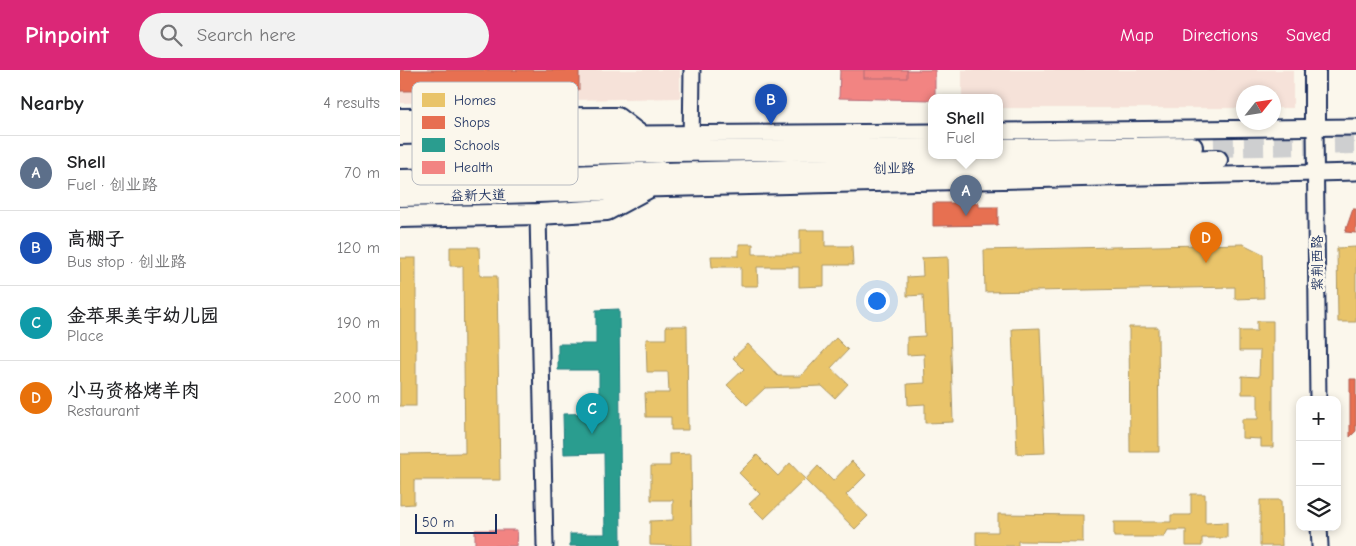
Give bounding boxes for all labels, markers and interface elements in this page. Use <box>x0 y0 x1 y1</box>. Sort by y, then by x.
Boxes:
search box <box>139 13 489 58</box>
text: Pinpoint <box>25 21 109 49</box>
icon: search <box>157 21 185 49</box>
text: Search here <box>197 24 296 46</box>
text: Map <box>1120 25 1154 46</box>
text: Directions <box>1182 25 1258 46</box>
text: Saved <box>1286 25 1331 46</box>
legend <box>412 82 578 185</box>
pin: B <box>755 84 787 125</box>
north arrow <box>1236 85 1281 130</box>
text: Nearby <box>20 91 84 115</box>
text: Homes <box>454 92 496 109</box>
text: 4 results <box>323 94 380 112</box>
popup <box>928 94 1003 159</box>
text: Shell <box>946 107 985 129</box>
text: Shops <box>454 114 490 131</box>
text: Fuel <box>946 129 975 147</box>
text: Schools <box>454 137 500 154</box>
text: Shell <box>67 151 106 173</box>
text: Health <box>454 159 493 176</box>
street label: 创业路 <box>873 160 915 177</box>
text: A <box>32 164 40 182</box>
text: 70 m <box>344 164 380 182</box>
pin: A <box>950 175 982 216</box>
text: Fuel · 创业路 <box>67 176 157 194</box>
street label: 益新大道 <box>450 187 506 204</box>
pin: D <box>1190 222 1222 263</box>
text: 高棚子 <box>67 228 124 250</box>
street label: 紫荆西路 <box>1309 235 1326 291</box>
text: B <box>31 239 41 257</box>
text: 120 m <box>337 239 380 257</box>
text: Bus stop · 创业路 <box>67 253 186 271</box>
your location <box>864 288 890 314</box>
text: 金苹果美宇幼儿园 <box>67 305 219 327</box>
text: C <box>31 314 41 332</box>
text: 190 m <box>337 314 380 332</box>
text: Place <box>67 327 103 345</box>
text: 小马资格烤羊肉 <box>67 380 200 402</box>
text: D <box>31 389 41 407</box>
text: 200 m <box>334 389 380 407</box>
pin: C <box>576 393 608 434</box>
map controls <box>1296 396 1341 531</box>
button: + <box>1296 396 1341 441</box>
text: Restaurant <box>67 402 139 420</box>
button: − <box>1296 441 1341 486</box>
button: layers <box>1296 486 1341 531</box>
scale bar <box>415 511 498 534</box>
text: 50 m <box>422 514 454 531</box>

